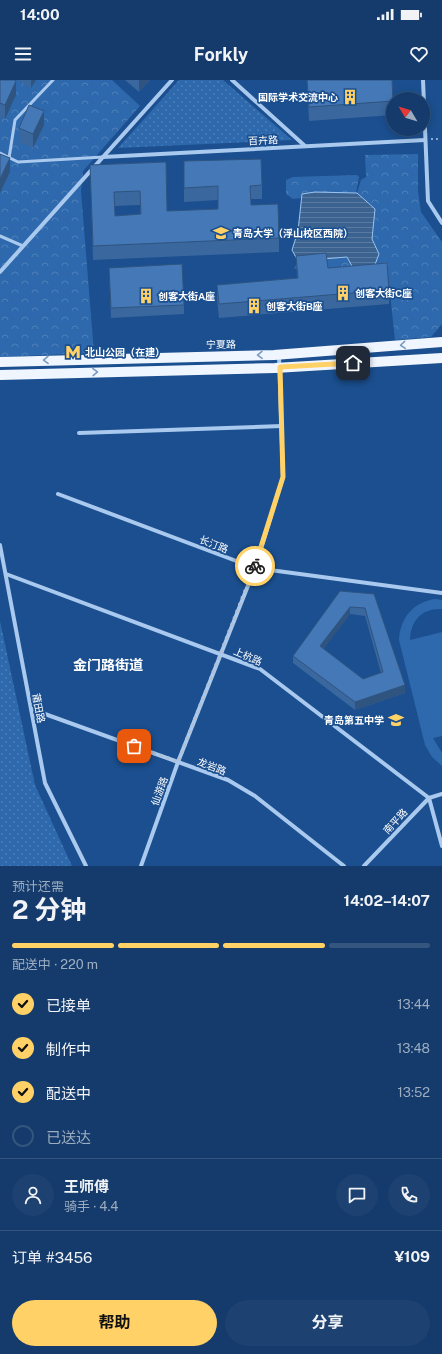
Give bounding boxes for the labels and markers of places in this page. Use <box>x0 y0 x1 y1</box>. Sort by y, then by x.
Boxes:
building icon: 国际学术交流中心 <box>341 88 359 106</box>
place label: 国际学术交流中心 <box>258 91 338 103</box>
school or university icon: 青岛大学（浮山校区西院） <box>212 224 230 242</box>
place label: 青岛大学（浮山校区西院） <box>233 227 353 239</box>
building icon: 创客大街C座 <box>334 284 352 302</box>
building icon: 创客大街A座 <box>137 287 155 305</box>
place label: 创客大街C座 <box>355 287 412 299</box>
place label: 创客大街A座 <box>158 290 215 302</box>
building icon: 创客大街B座 <box>245 297 263 315</box>
place label: 创客大街B座 <box>266 300 323 312</box>
metro station icon: 北山公园（在建） <box>64 343 82 361</box>
place label: 北山公园（在建） <box>85 346 165 358</box>
pin <box>336 346 370 380</box>
school or university icon: 青岛第五中学 <box>387 711 405 729</box>
place label: 青岛第五中学 <box>324 714 384 726</box>
pin <box>117 729 151 763</box>

